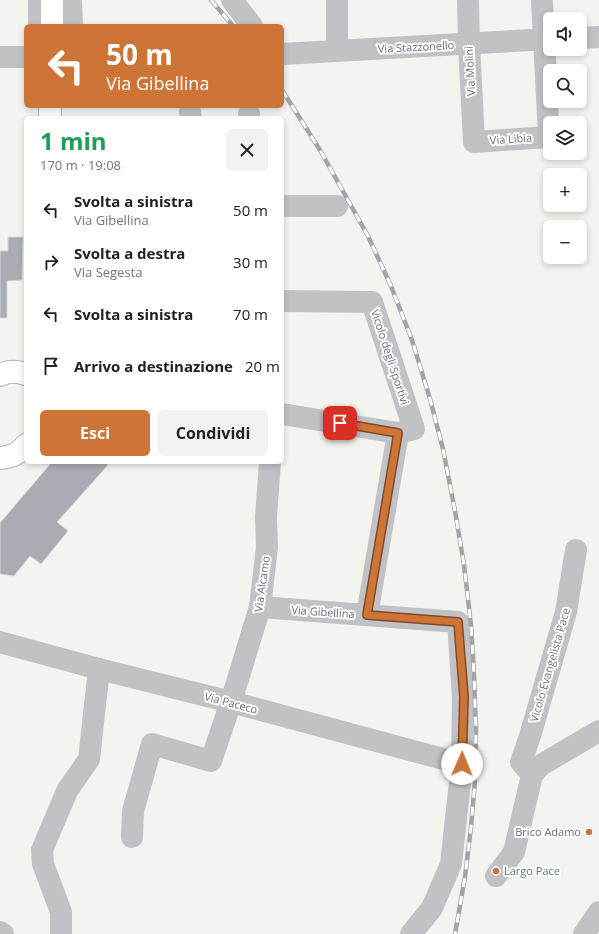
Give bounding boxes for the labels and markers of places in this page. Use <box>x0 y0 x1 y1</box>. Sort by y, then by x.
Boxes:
pin <box>323 406 357 440</box>
place label: Brico Adamo <box>515 824 581 839</box>
marker: Brico Adamo <box>584 827 594 837</box>
place label: Largo Pace <box>504 863 560 878</box>
marker: Largo Pace <box>491 866 501 876</box>

